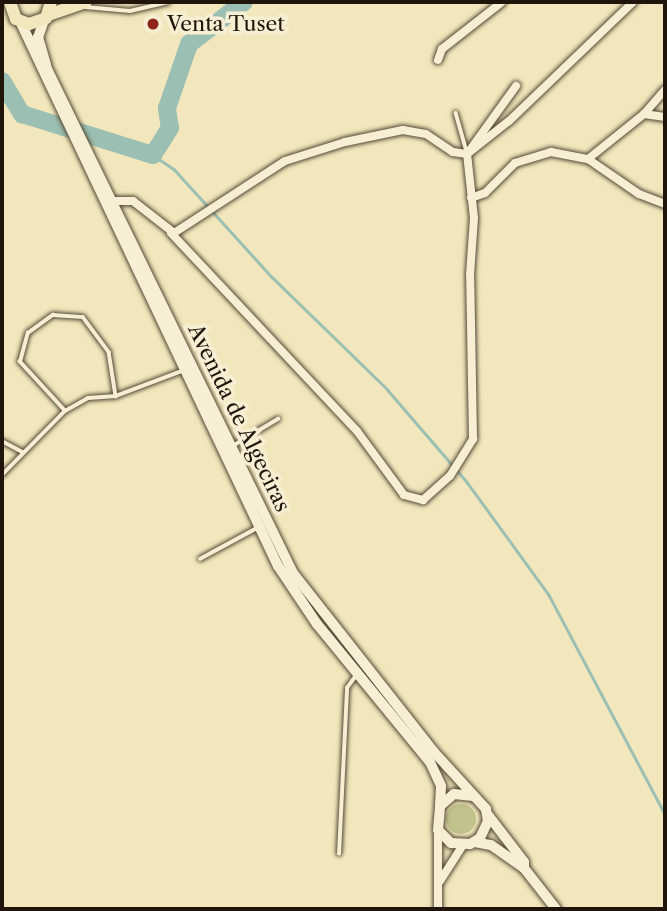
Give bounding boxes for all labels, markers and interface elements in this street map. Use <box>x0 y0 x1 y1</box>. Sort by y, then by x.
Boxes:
place label: Venta Tuset <box>167 11 286 37</box>
marker: Venta Tuset <box>145 16 161 32</box>
street label: Avenida de Algeciras <box>182 320 296 516</box>

